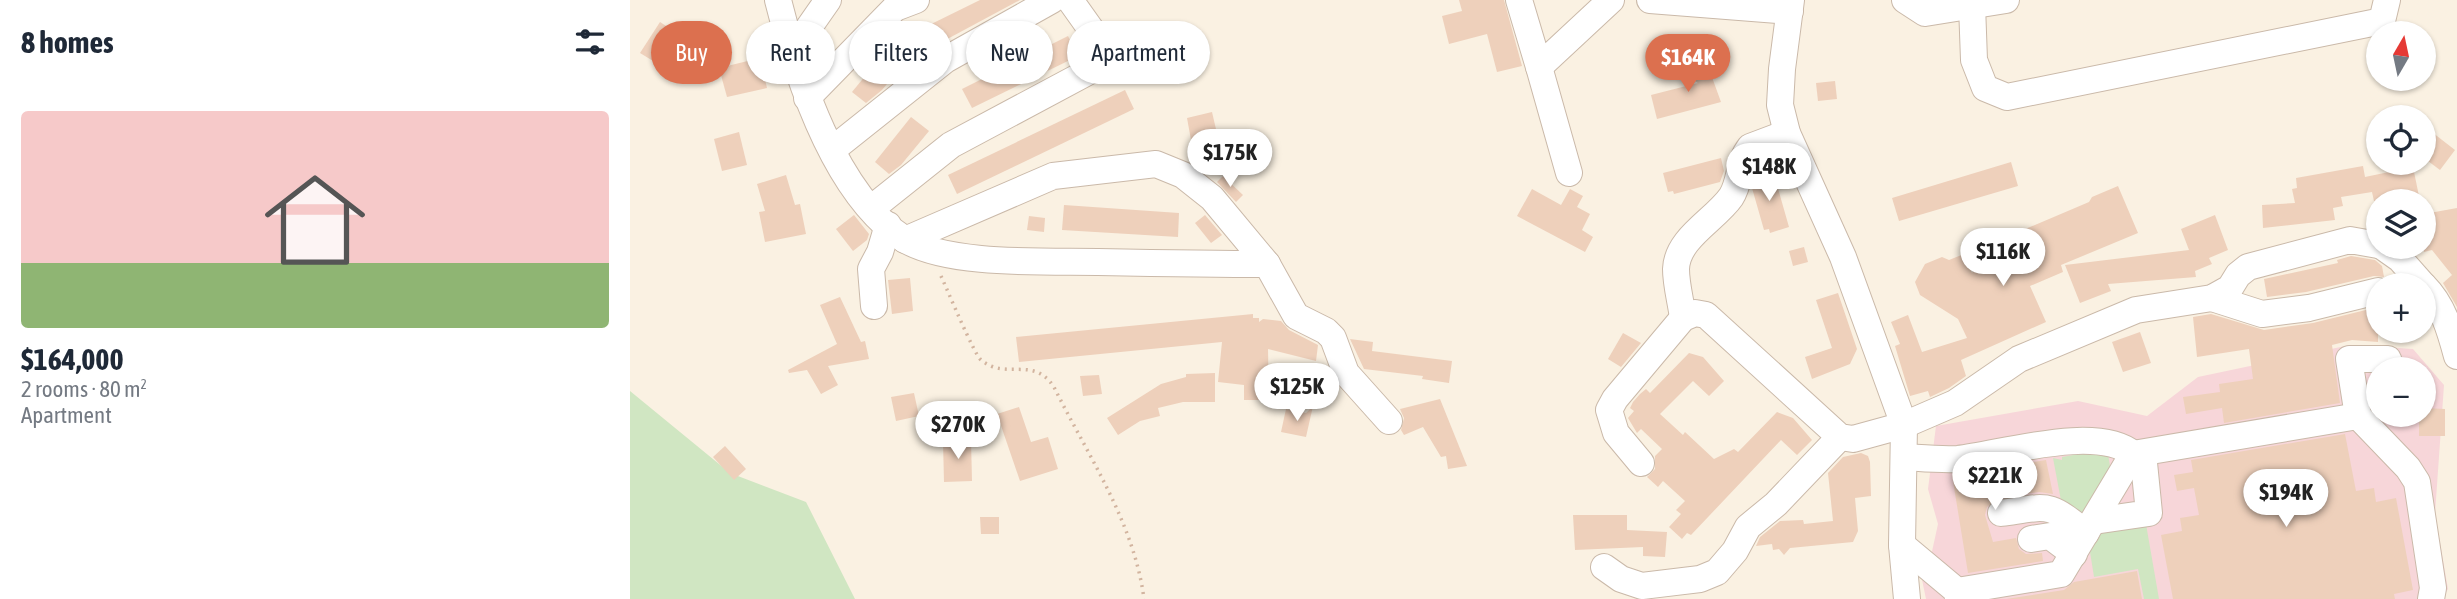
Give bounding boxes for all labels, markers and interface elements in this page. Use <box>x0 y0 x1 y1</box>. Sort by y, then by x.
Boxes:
chip: Buy <box>651 21 732 84</box>
chip: Rent <box>746 21 835 84</box>
chip: Filters <box>849 21 952 84</box>
chip: New <box>966 21 1053 84</box>
chip: Apartment <box>1067 21 1210 84</box>
north arrow <box>2366 21 2436 91</box>
map controls <box>2366 21 2436 427</box>
icon: filters <box>571 23 609 61</box>
text: 8 homes <box>21 25 114 59</box>
pin: $164K <box>1639 34 1737 94</box>
text: $164K <box>1661 44 1715 70</box>
button: locate <box>2366 105 2436 175</box>
pin: $175K <box>1181 130 1279 189</box>
text: $175K <box>1203 139 1257 165</box>
pin: $148K <box>1720 144 1818 203</box>
text: $148K <box>1742 153 1796 179</box>
icon: home <box>252 157 378 283</box>
button: layers <box>2366 189 2436 259</box>
pin: $116K <box>1954 229 2052 288</box>
text: $116K <box>1976 238 2030 264</box>
button: + <box>2366 273 2436 343</box>
text: $164,000 <box>21 342 124 376</box>
button: − <box>2366 357 2436 427</box>
pin: $125K <box>1248 364 1346 423</box>
text: $125K <box>1270 373 1324 399</box>
text: 2 rooms · 80 m² <box>21 376 147 402</box>
text: Apartment <box>21 402 112 428</box>
pin: $270K <box>909 402 1007 461</box>
text: $270K <box>931 411 985 437</box>
pin: $221K <box>1946 452 2044 512</box>
text: $221K <box>1968 462 2022 488</box>
pin: $194K <box>2237 470 2335 529</box>
text: $194K <box>2259 479 2313 505</box>

